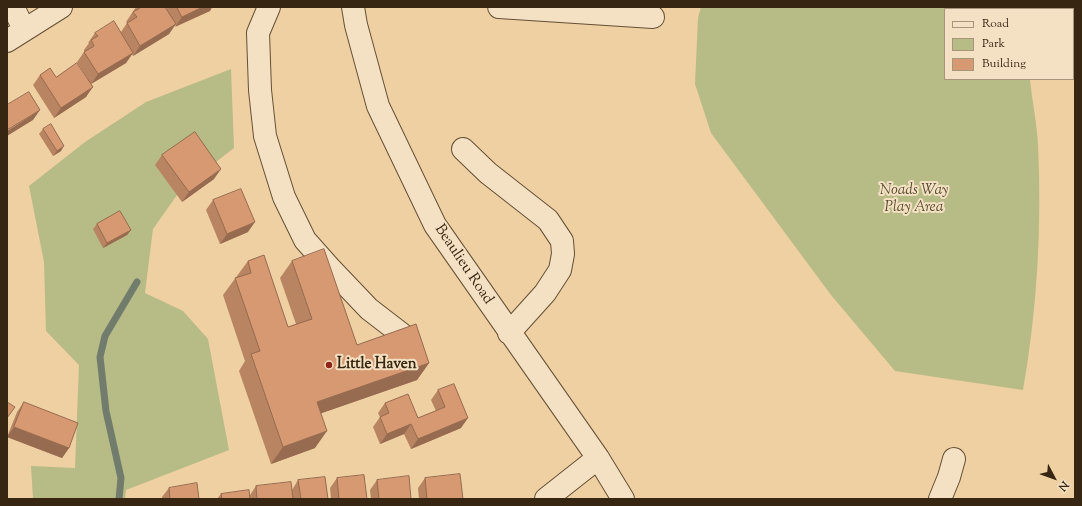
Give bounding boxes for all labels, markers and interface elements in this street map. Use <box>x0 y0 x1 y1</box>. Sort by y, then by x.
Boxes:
legend <box>944 8 1074 80</box>
text: Road <box>982 15 1009 33</box>
text: Park <box>982 35 1005 53</box>
text: Building <box>982 55 1026 73</box>
park label: Noads Way Play Area <box>880 182 948 217</box>
street label: Beaulieu Road <box>430 222 496 308</box>
place label: Little Haven <box>337 356 417 374</box>
marker: Little Haven <box>324 360 334 370</box>
north arrow <box>1034 458 1074 498</box>
text: N <box>1054 477 1072 494</box>

